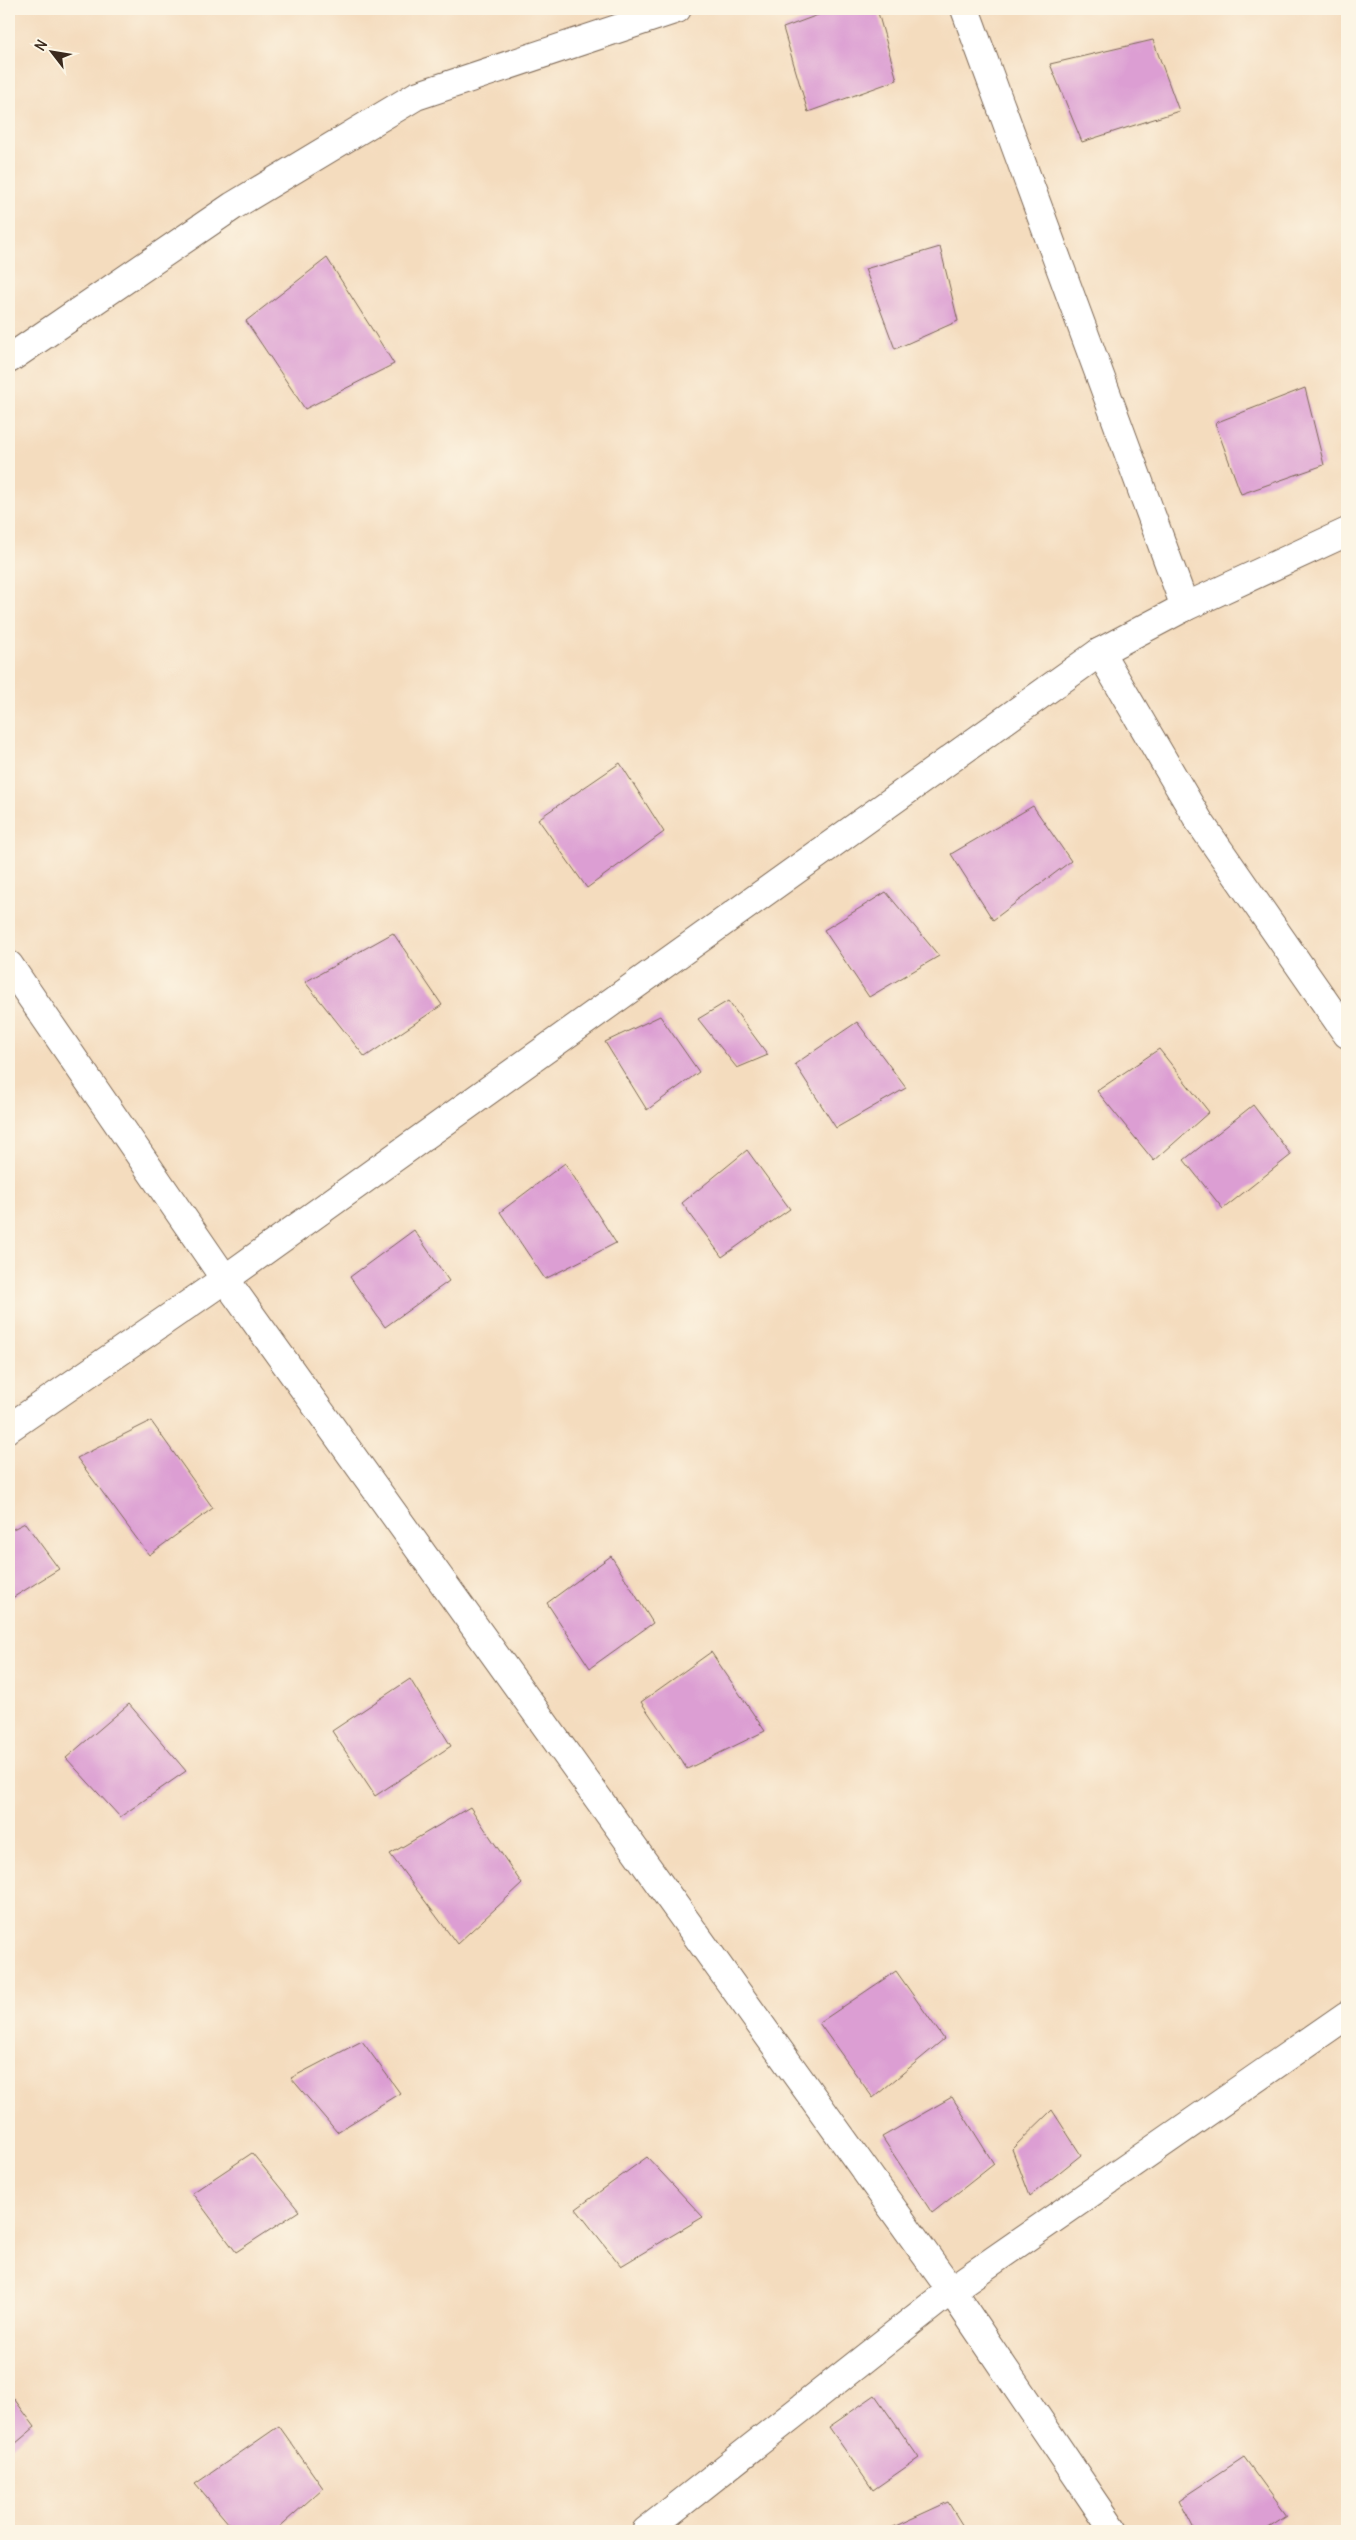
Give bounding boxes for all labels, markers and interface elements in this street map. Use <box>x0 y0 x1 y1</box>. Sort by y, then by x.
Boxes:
north arrow <box>28 28 78 78</box>
text: N <box>31 37 51 54</box>

